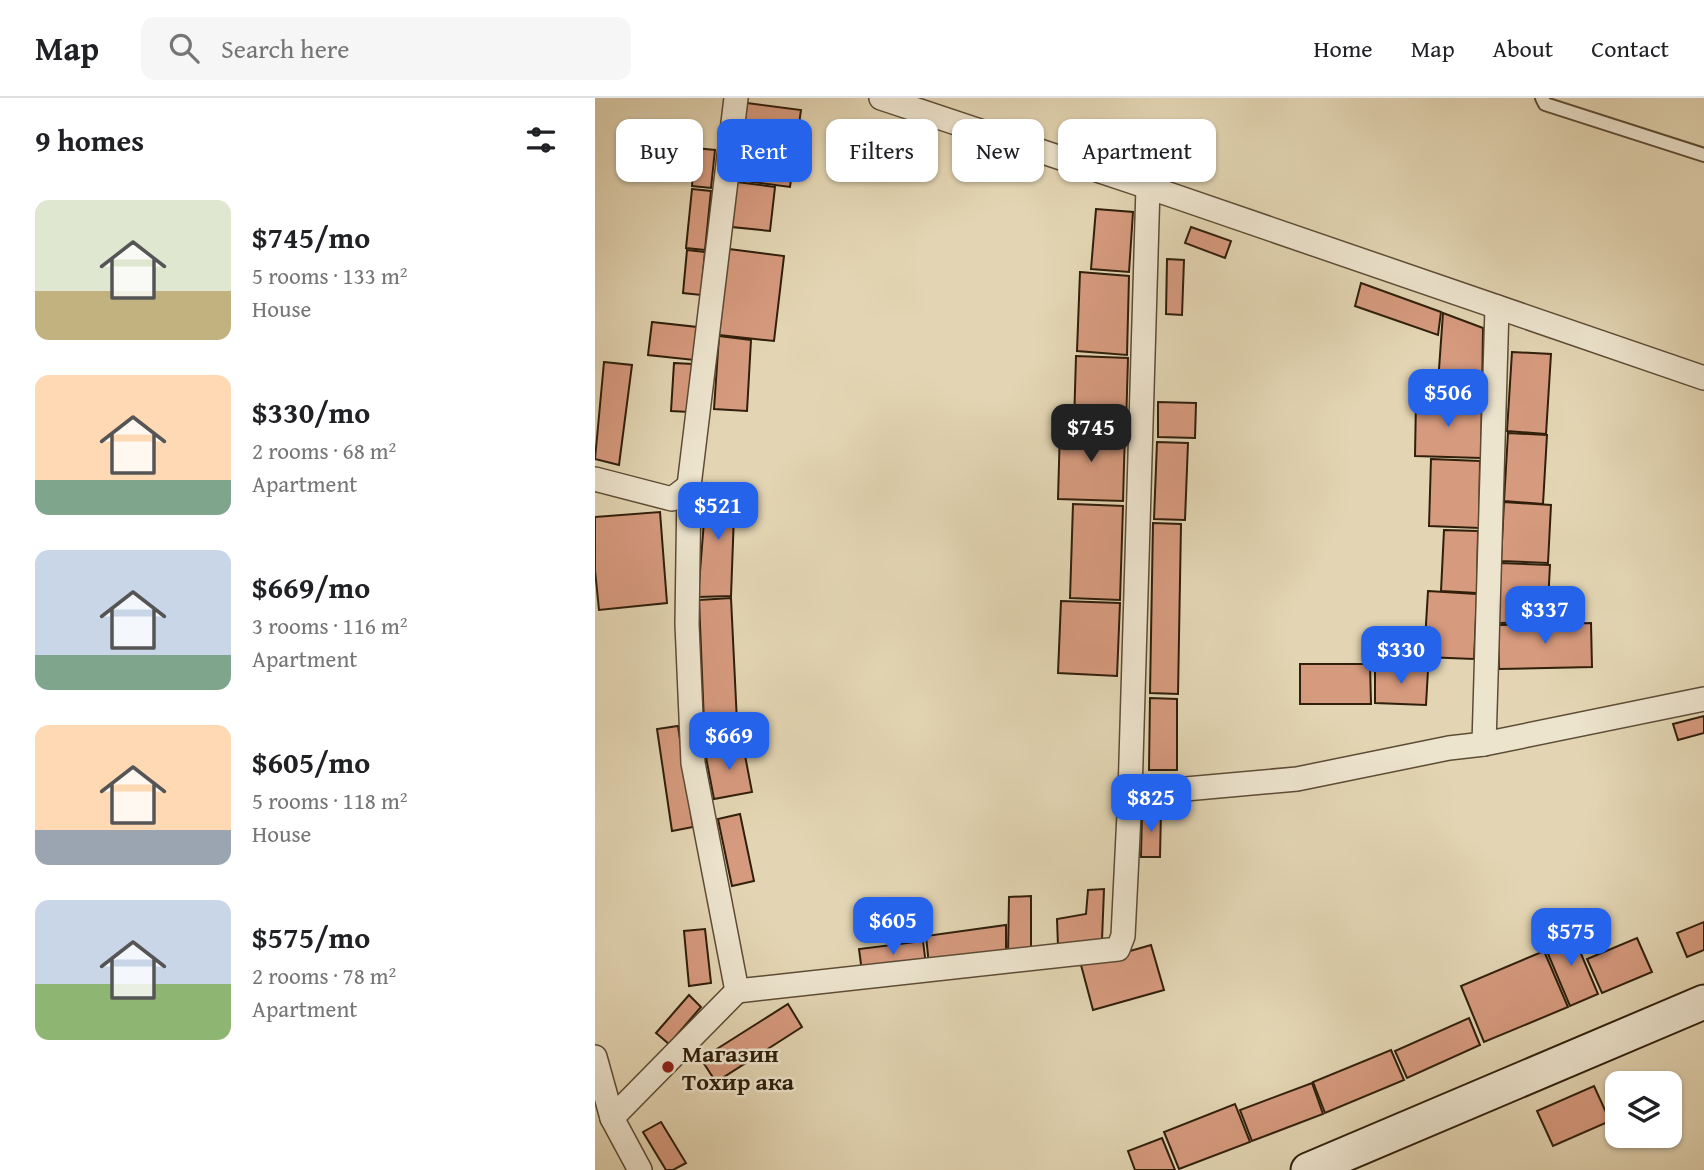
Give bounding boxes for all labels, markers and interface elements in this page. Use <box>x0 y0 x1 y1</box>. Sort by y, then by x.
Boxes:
search box <box>141 17 631 80</box>
text: Map <box>35 24 99 72</box>
icon: search <box>165 29 203 67</box>
text: Search here <box>221 29 349 68</box>
text: Home <box>1314 31 1373 66</box>
text: Map <box>1411 31 1455 66</box>
text: About <box>1493 31 1553 66</box>
text: Contact <box>1591 31 1669 66</box>
text: 9 homes <box>35 118 144 162</box>
chip: Buy <box>616 119 703 182</box>
chip: Rent <box>717 119 812 182</box>
chip: Filters <box>826 119 938 182</box>
chip: New <box>952 119 1044 182</box>
chip: Apartment <box>1058 119 1216 182</box>
icon: filters <box>522 121 560 159</box>
text: $745/mo <box>252 215 370 259</box>
icon: home <box>91 228 175 312</box>
text: 5 rooms · 133 m² <box>252 259 407 292</box>
text: House <box>252 292 311 325</box>
pin: $506 <box>1407 370 1489 429</box>
text: $506 <box>1424 375 1472 408</box>
text: $330/mo <box>252 390 370 434</box>
icon: home <box>91 403 175 487</box>
pin: $745 <box>1050 404 1132 464</box>
text: $745 <box>1067 410 1115 443</box>
text: 2 rooms · 68 m² <box>252 434 396 467</box>
text: Apartment <box>252 467 357 500</box>
pin: $521 <box>677 482 759 542</box>
text: $521 <box>694 488 742 521</box>
text: $669/mo <box>252 565 370 609</box>
icon: home <box>91 578 175 662</box>
pin: $337 <box>1504 587 1586 646</box>
text: $337 <box>1521 592 1569 625</box>
text: 3 rooms · 116 m² <box>252 609 407 642</box>
pin: $330 <box>1360 626 1442 686</box>
text: $330 <box>1377 632 1425 665</box>
text: Apartment <box>252 642 357 675</box>
pin: $669 <box>688 712 770 772</box>
text: $669 <box>705 718 753 751</box>
text: $605/mo <box>252 740 370 784</box>
icon: home <box>91 753 175 837</box>
pin: $825 <box>1110 774 1192 834</box>
text: $825 <box>1127 780 1175 813</box>
text: 5 rooms · 118 m² <box>252 784 407 817</box>
text: House <box>252 817 311 850</box>
pin: $605 <box>852 898 934 957</box>
text: $605 <box>869 903 917 936</box>
pin: $575 <box>1530 908 1612 968</box>
text: $575 <box>1547 914 1595 947</box>
text: $575/mo <box>252 915 370 959</box>
icon: home <box>91 928 175 1012</box>
text: 2 rooms · 78 m² <box>252 959 396 992</box>
text: Apartment <box>252 992 357 1025</box>
place label: Магазин Тохир ака <box>682 1036 795 1099</box>
marker: Магазин Тохир ака <box>660 1059 676 1075</box>
map controls <box>1605 1071 1682 1148</box>
button: layers <box>1605 1071 1682 1148</box>

